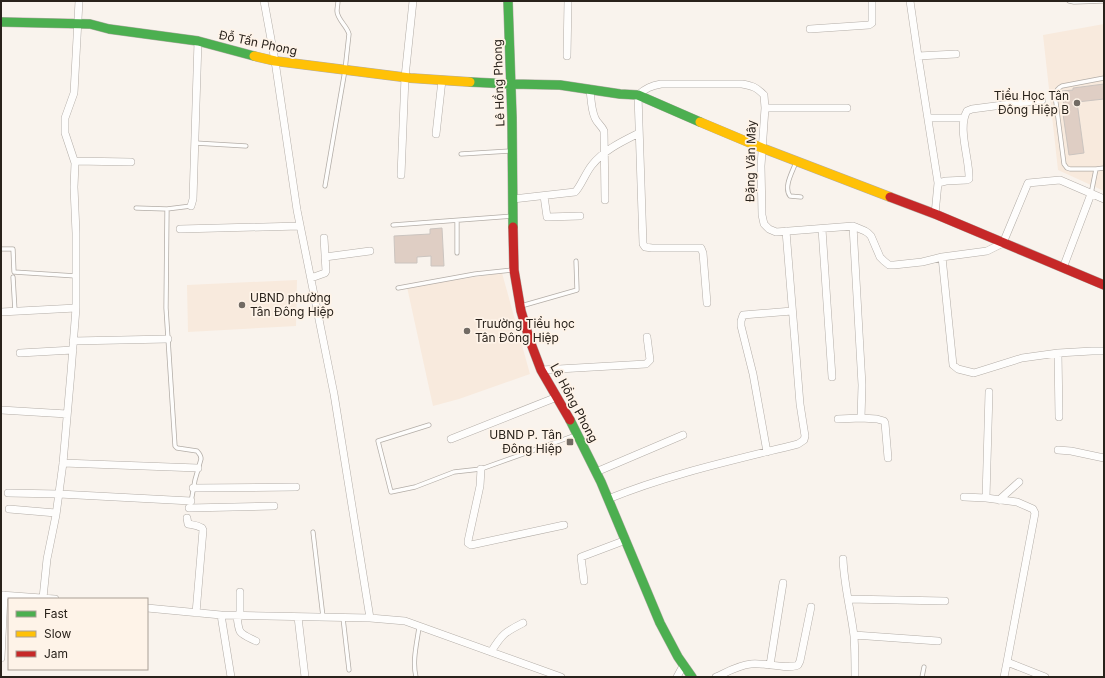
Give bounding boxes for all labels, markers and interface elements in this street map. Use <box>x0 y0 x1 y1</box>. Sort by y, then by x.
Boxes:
street label: Đỗ Tấn Phong <box>218 27 299 58</box>
street label: Lê Hồng Phong <box>489 39 508 127</box>
place label: Tiểu Học Tân Đông Hiệp B <box>994 88 1069 117</box>
marker: Tiểu Học Tân Đông Hiệp B <box>1072 98 1082 108</box>
street label: Đặng Văn Mây <box>742 119 759 202</box>
place label: UBND phường Tân Đông Hiệp <box>250 290 334 319</box>
marker: UBND phường Tân Đông Hiệp <box>237 300 247 310</box>
place label: Truường Tiểu học Tân Đông Hiệp <box>475 316 575 345</box>
marker: Truường Tiểu học Tân Đông Hiệp <box>462 326 472 336</box>
street label: Lê Hồng Phong <box>547 361 602 445</box>
place label: UBND P. Tân Đông Hiệp <box>489 427 562 456</box>
marker: UBND P. Tân Đông Hiệp <box>565 437 575 447</box>
legend <box>8 598 148 670</box>
text: Fast <box>44 606 68 621</box>
text: Slow <box>44 626 72 641</box>
text: Jam <box>44 646 68 661</box>

